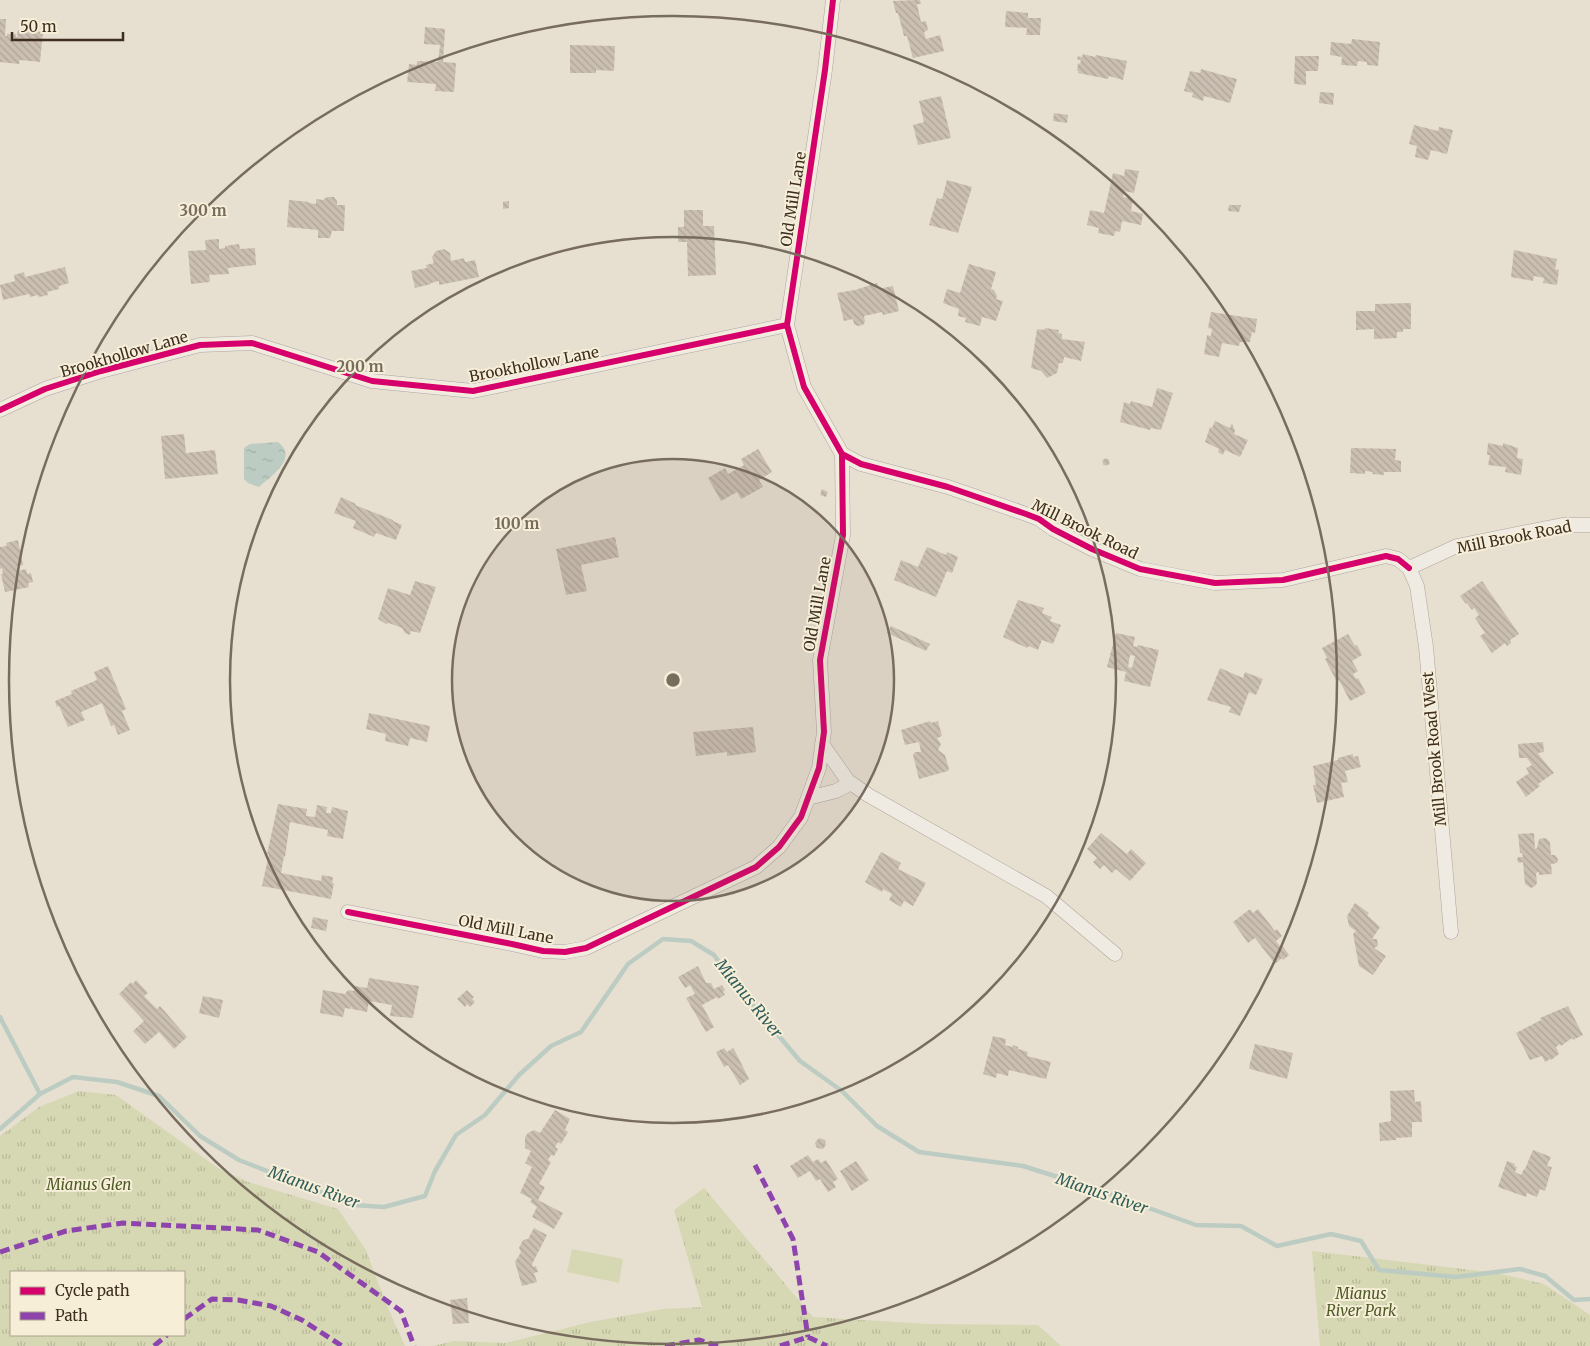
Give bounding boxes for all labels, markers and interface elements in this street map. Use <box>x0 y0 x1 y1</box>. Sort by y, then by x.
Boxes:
scale bar <box>12 10 124 42</box>
text: 50 m <box>20 17 57 36</box>
street label: Old Mill Lane <box>776 150 810 248</box>
text: 300 m <box>179 201 227 220</box>
street label: Brookhollow Lane <box>58 327 190 381</box>
street label: Brookhollow Lane <box>467 342 601 386</box>
text: 200 m <box>336 357 384 376</box>
street label: Mill Brook Road <box>1029 495 1141 563</box>
text: 100 m <box>495 514 539 533</box>
street label: Mill Brook Road <box>1455 517 1573 557</box>
street label: Old Mill Lane <box>799 555 835 653</box>
centre of rings <box>664 671 682 689</box>
street label: Mill Brook Road West <box>1418 671 1450 827</box>
street label: Old Mill Lane <box>457 911 555 948</box>
water label: Mianus River <box>710 954 787 1042</box>
water label: Mianus River <box>265 1161 363 1213</box>
water label: Mianus River <box>1053 1168 1151 1218</box>
park label: Mianus Glen <box>46 1175 131 1194</box>
legend <box>10 1271 185 1336</box>
text: Cycle path <box>55 1281 130 1300</box>
park label: Mianus River Park <box>1326 1284 1397 1320</box>
text: Path <box>55 1306 88 1325</box>

